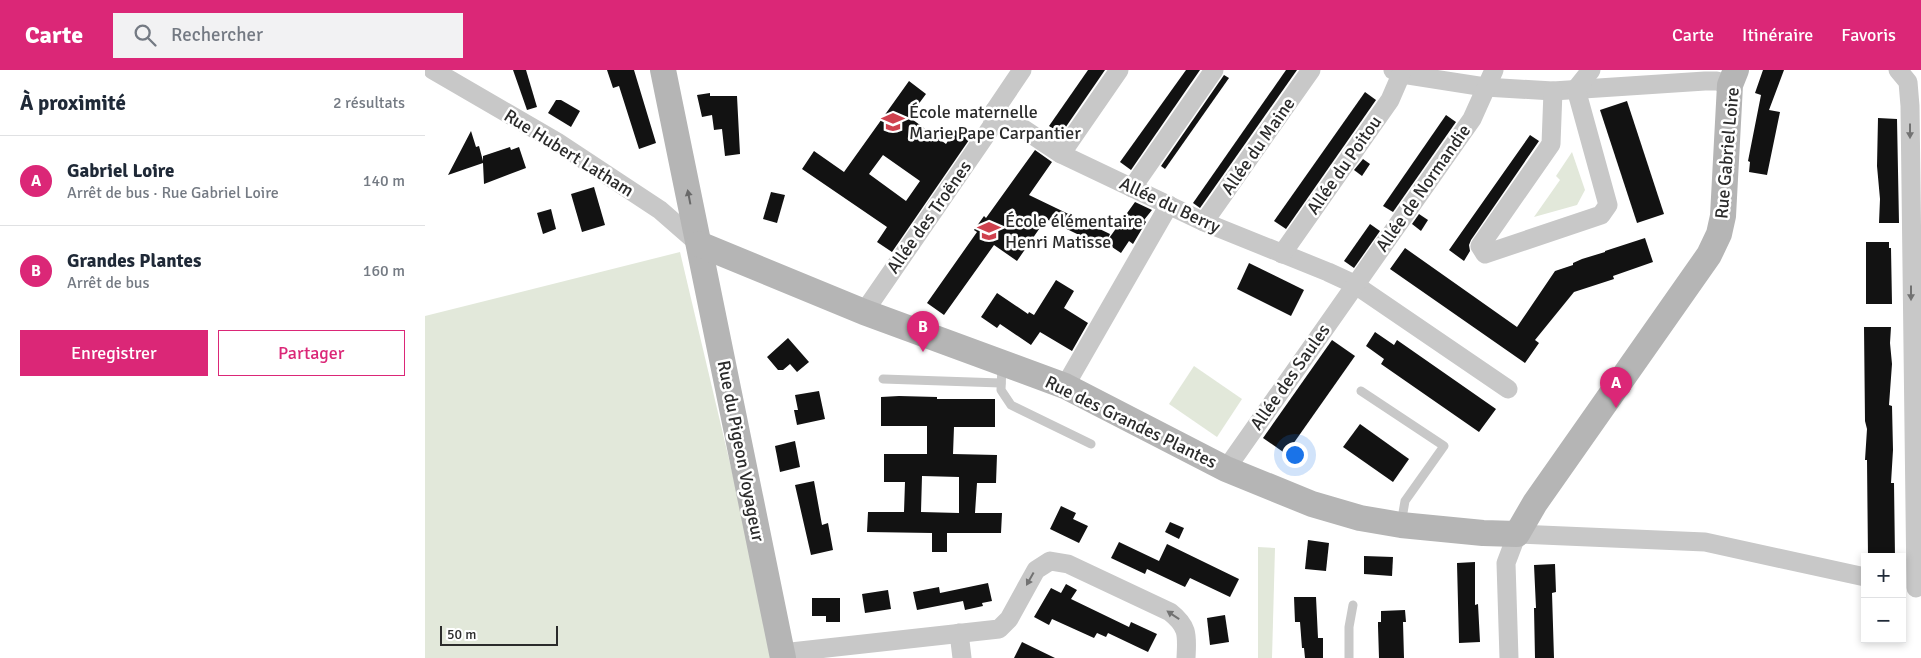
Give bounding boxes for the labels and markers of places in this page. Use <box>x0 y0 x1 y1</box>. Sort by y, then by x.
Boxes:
place label: École maternelle Marie Pape Carpantier <box>909 101 1081 144</box>
school or university icon: École maternelle Marie Pape Carpantier <box>880 109 906 135</box>
place label: École élémentaire Henri Matisse <box>1005 210 1143 253</box>
school or university icon: École élémentaire Henri Matisse <box>976 218 1002 244</box>
pin: B <box>907 311 939 352</box>
pin: A <box>1600 367 1632 408</box>

